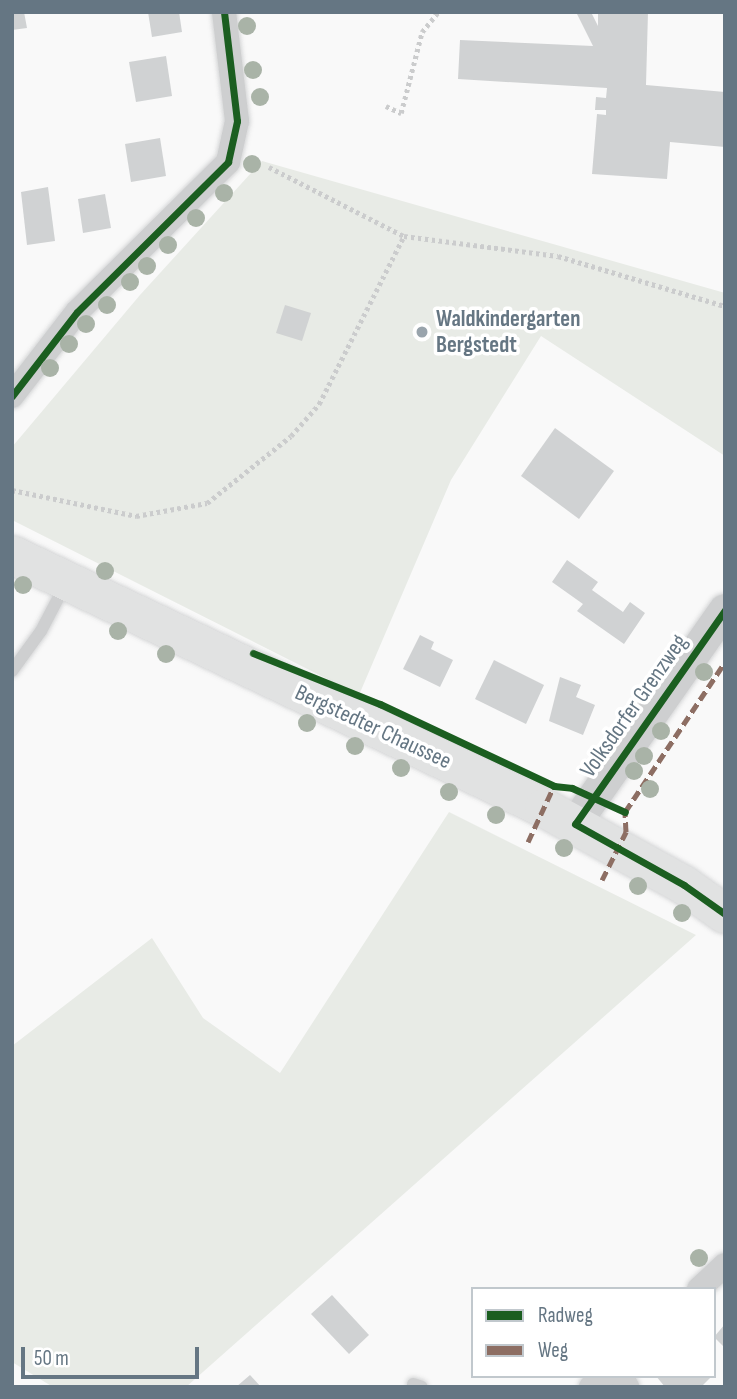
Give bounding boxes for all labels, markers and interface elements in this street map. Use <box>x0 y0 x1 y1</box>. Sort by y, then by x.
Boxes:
place label: Waldkindergarten Bergstedt <box>436 305 580 359</box>
marker: Waldkindergarten Bergstedt <box>414 324 430 340</box>
street label: Volksdorfer Grenzweg <box>574 629 694 783</box>
street label: Bergstedter Chaussee <box>291 679 455 775</box>
legend <box>471 1287 716 1378</box>
text: Radweg <box>538 1303 593 1328</box>
scale bar <box>24 1332 203 1376</box>
text: Weg <box>538 1338 568 1363</box>
text: 50 m <box>34 1346 69 1371</box>

